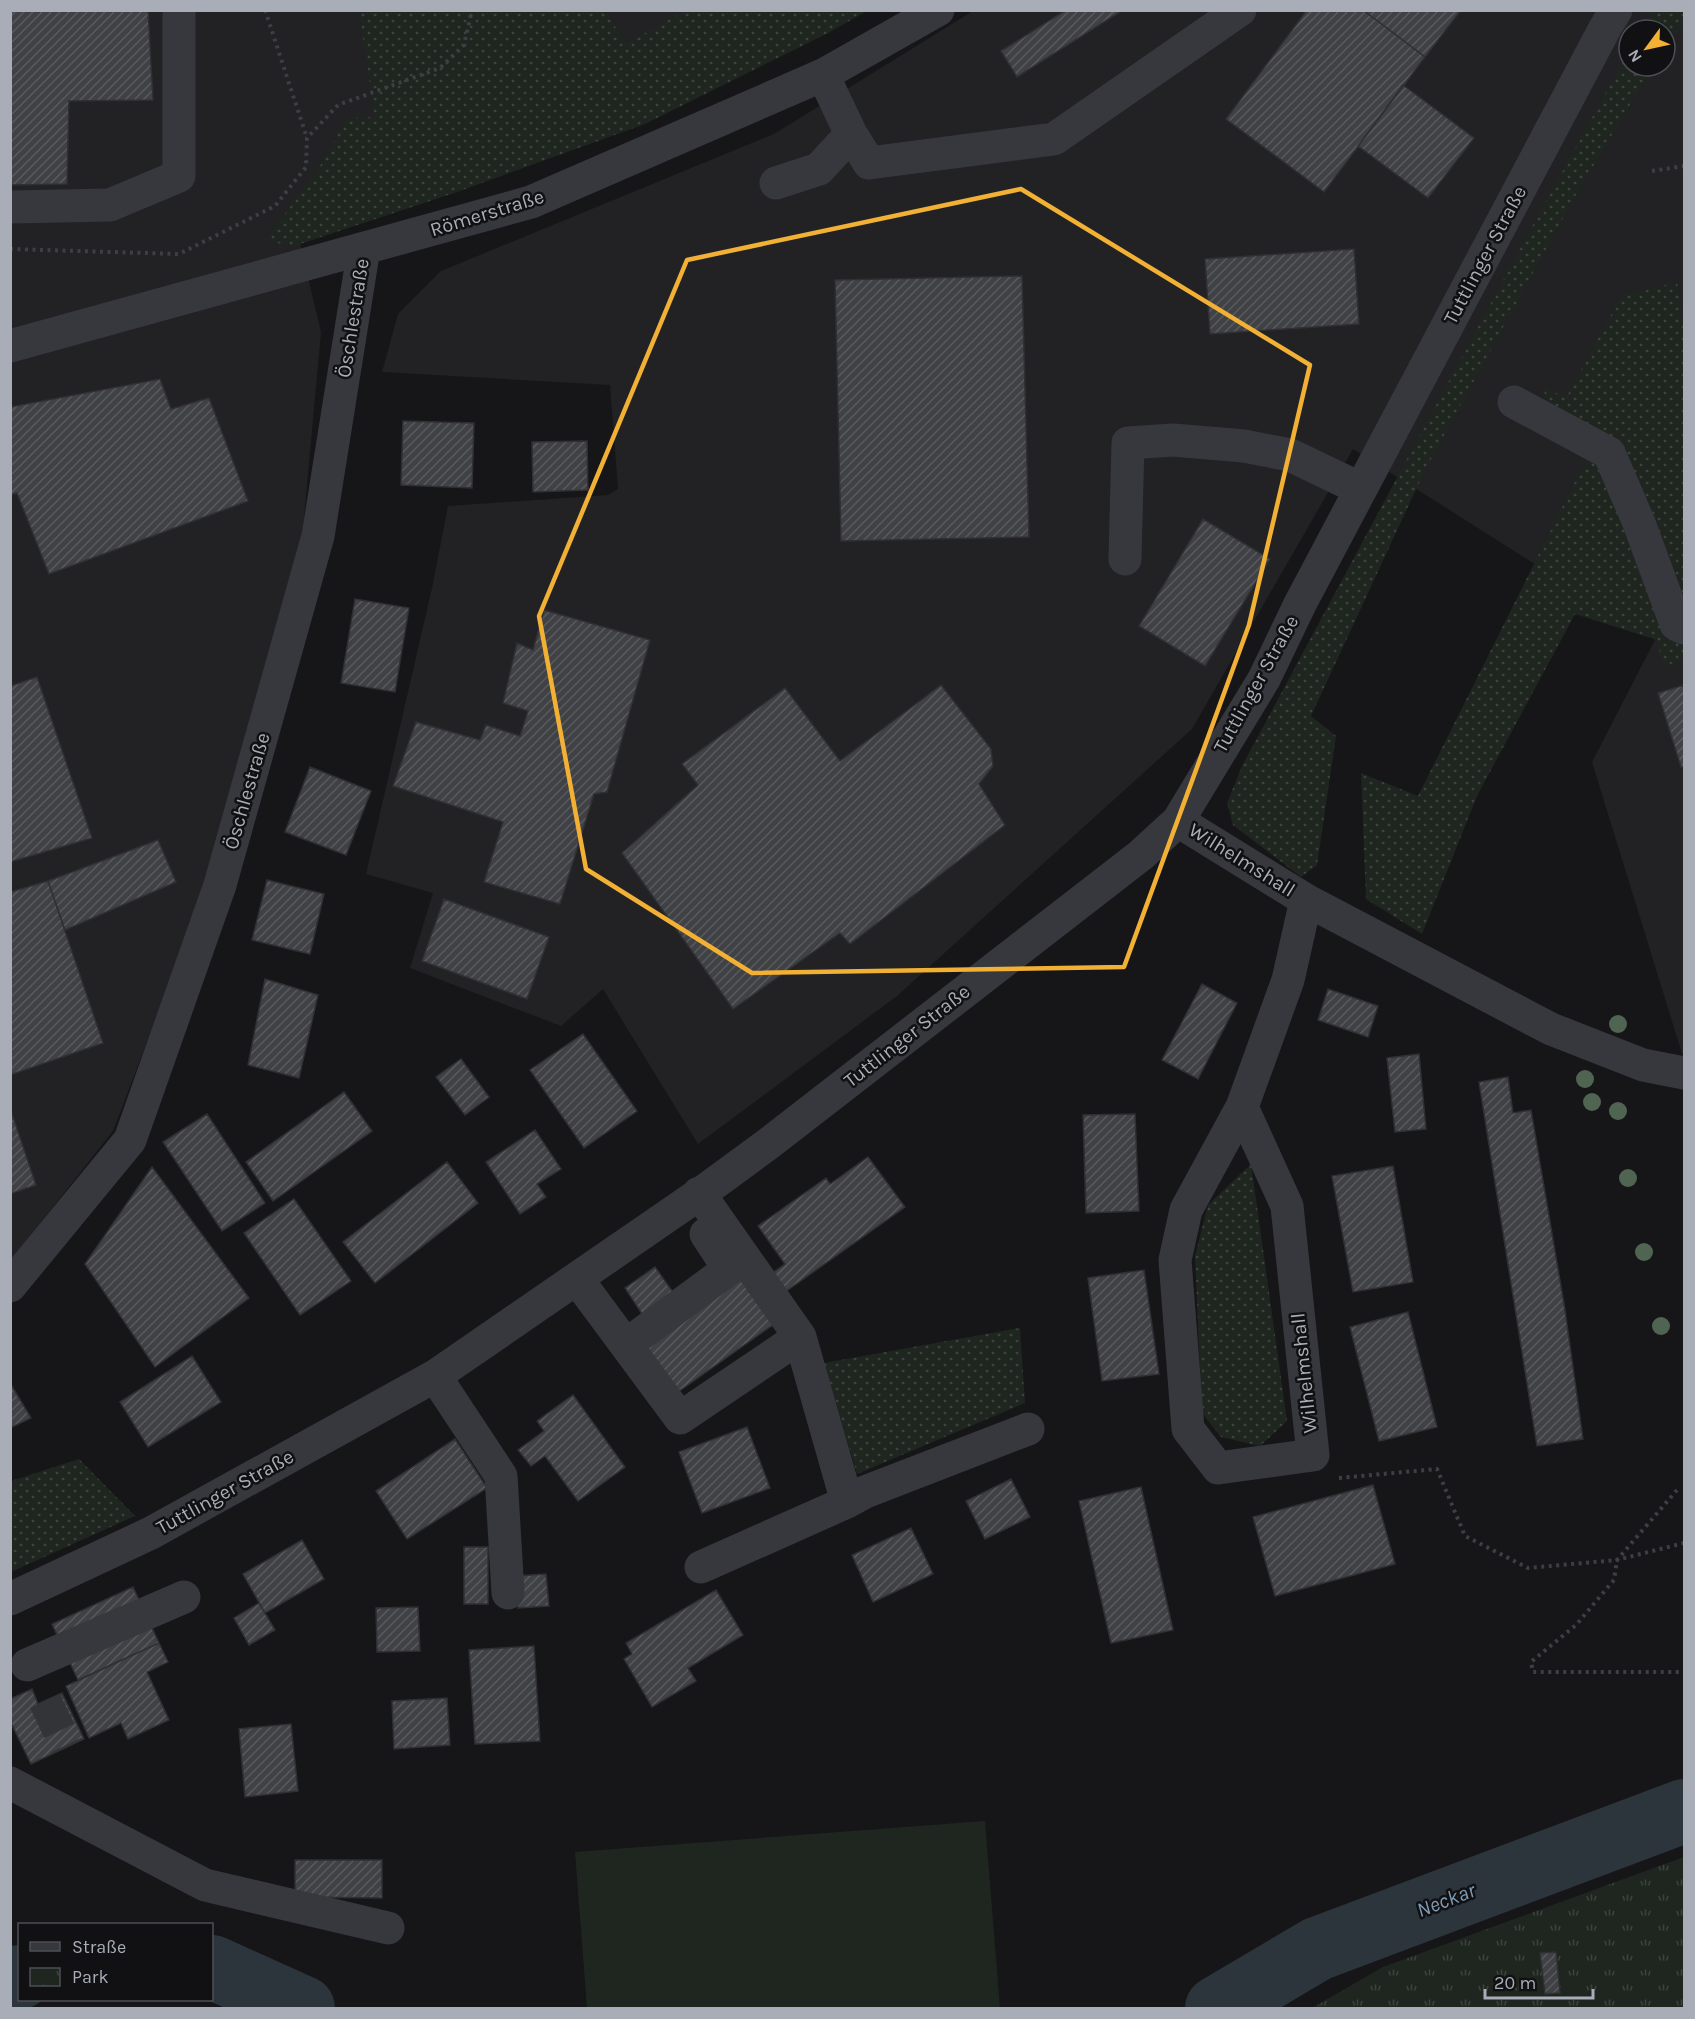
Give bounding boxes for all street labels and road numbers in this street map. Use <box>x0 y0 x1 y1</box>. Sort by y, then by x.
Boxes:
street label: Tuttlinger Straße <box>1439 182 1531 328</box>
street label: Römerstraße <box>427 185 547 241</box>
street label: Öschlestraße <box>332 257 374 379</box>
street label: Tuttlinger Straße <box>1209 611 1303 757</box>
street label: Öschlestraße <box>219 730 275 852</box>
street label: Wilhelmshall <box>1185 818 1299 902</box>
street label: Tuttlinger Straße <box>840 980 974 1092</box>
street label: Wilhelmshall <box>1286 1312 1322 1434</box>
street label: Tuttlinger Straße <box>152 1445 298 1539</box>

